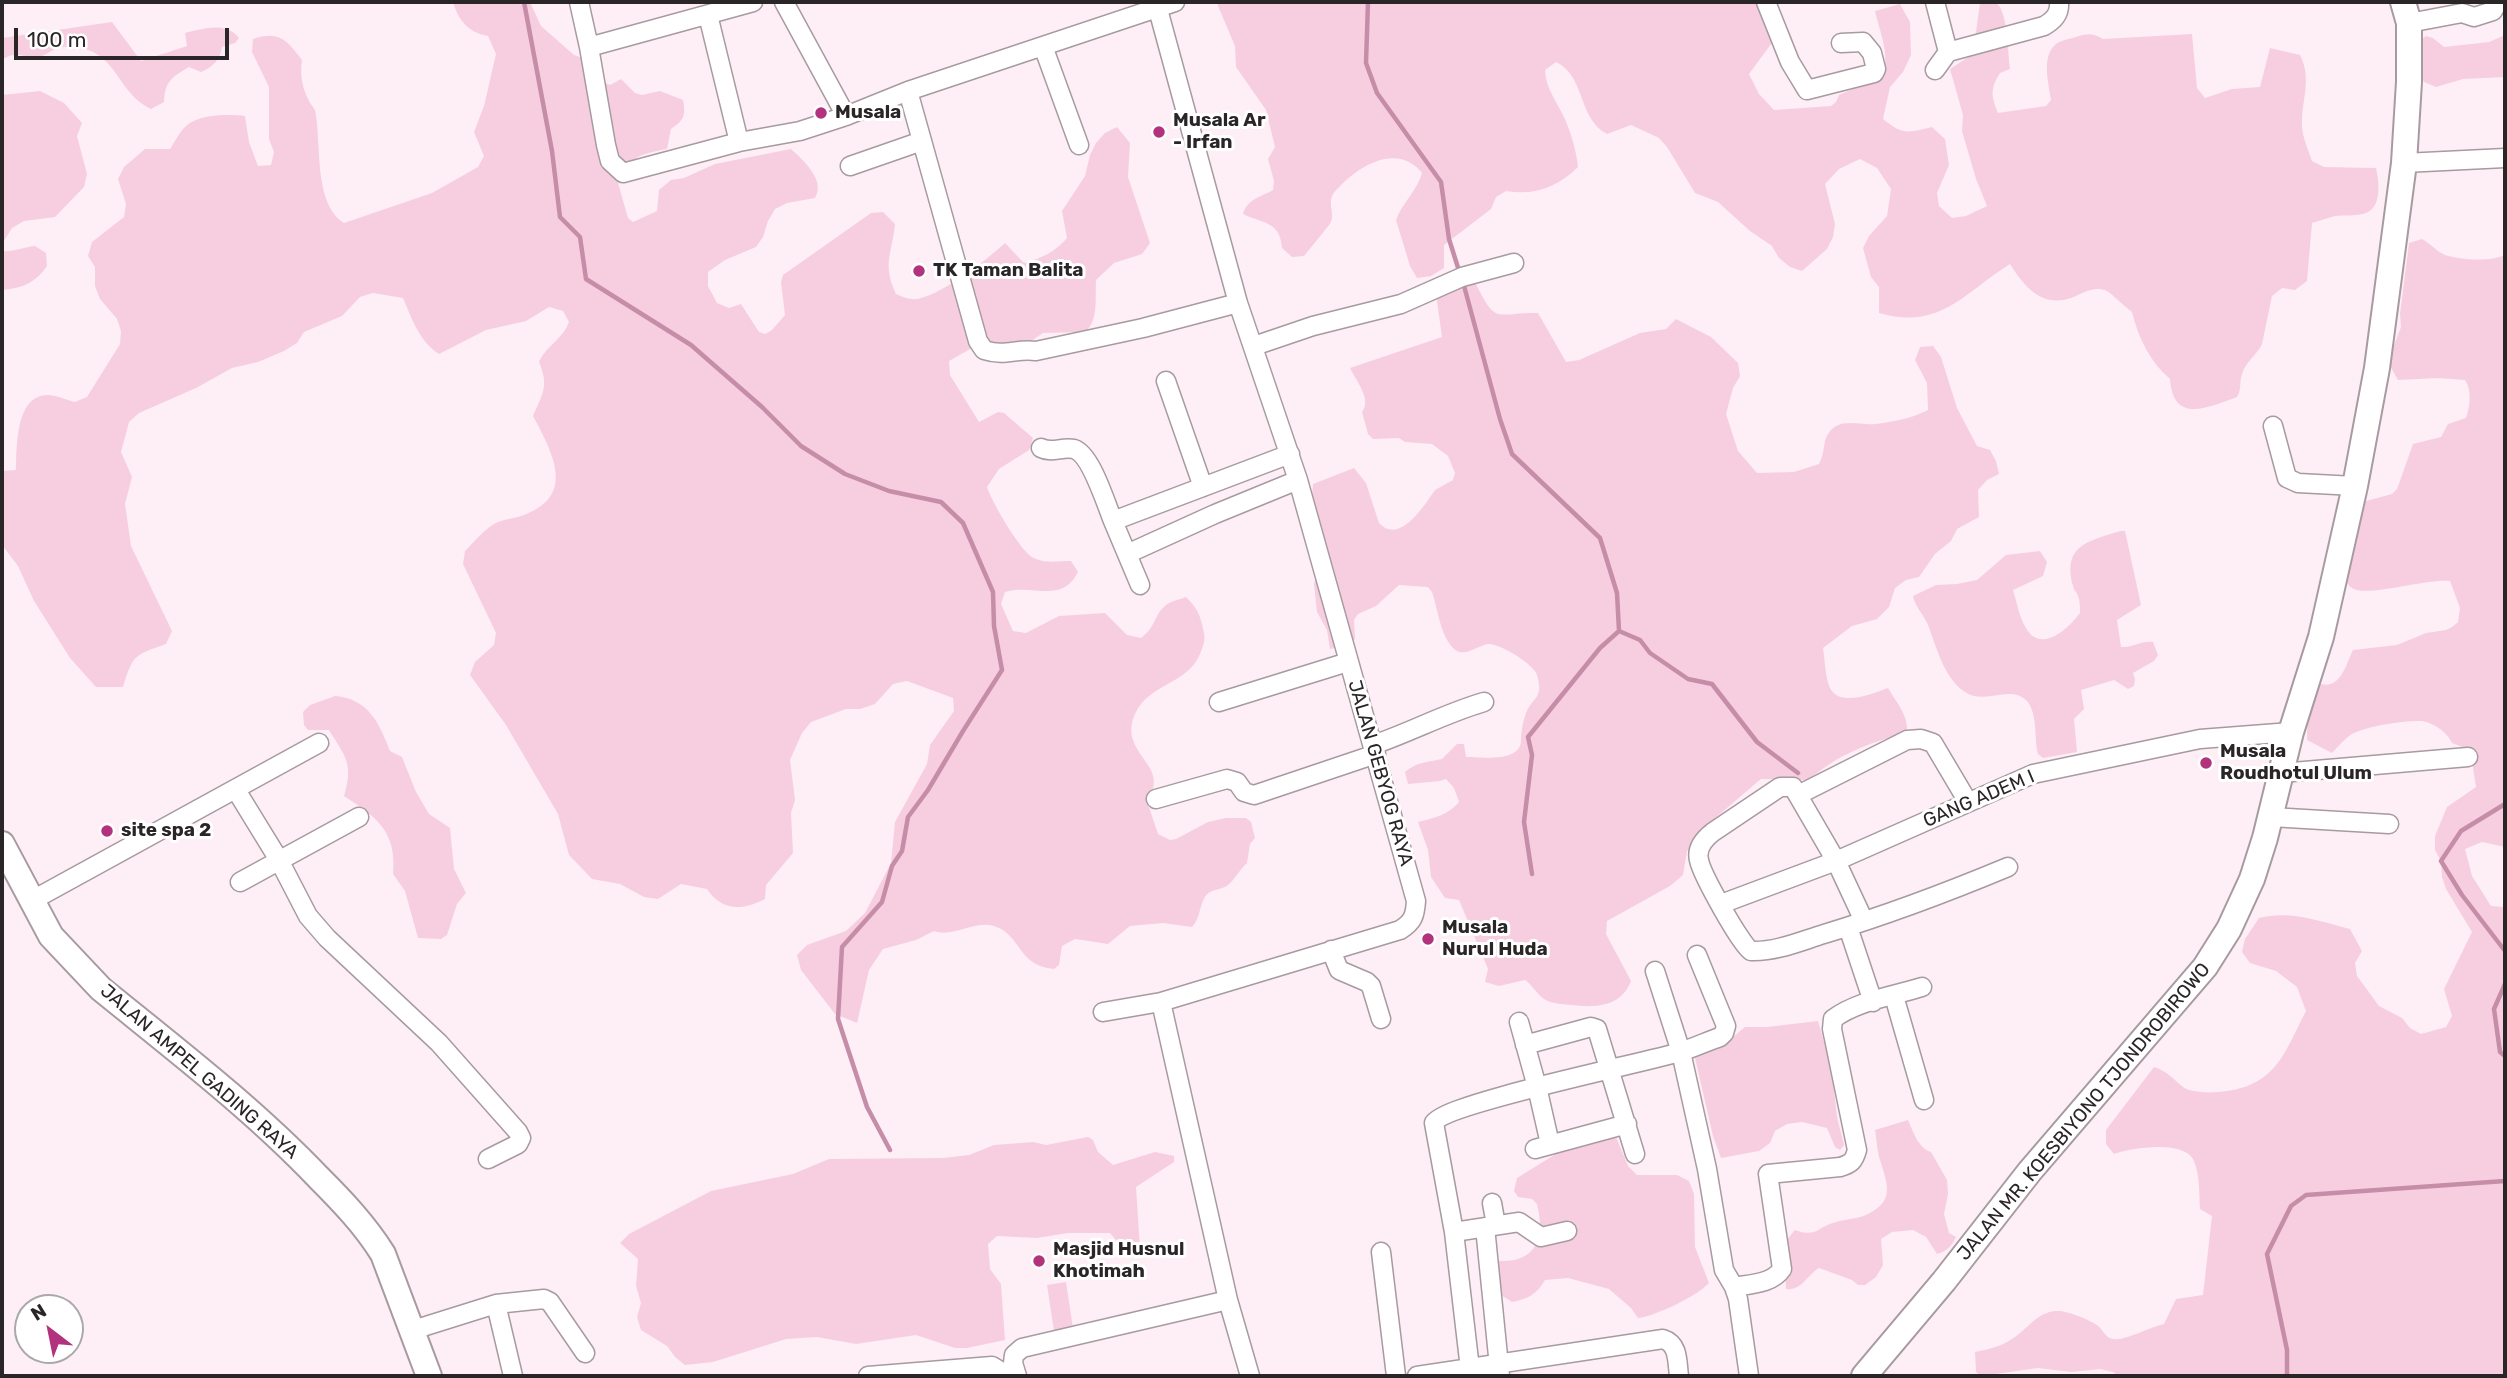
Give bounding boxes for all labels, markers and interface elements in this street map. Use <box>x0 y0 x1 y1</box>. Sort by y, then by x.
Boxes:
scale bar <box>18 14 233 58</box>
text: 100 m <box>27 27 86 52</box>
place label: Musala <box>835 102 901 124</box>
marker: Musala <box>813 105 829 121</box>
place label: Musala Ar - Irfan <box>1173 110 1266 154</box>
marker: Musala Ar - Irfan <box>1151 124 1167 140</box>
place label: TK Taman Balita <box>933 260 1084 282</box>
marker: TK Taman Balita <box>911 263 927 279</box>
street label: JALAN GEBYOG RAYA <box>1343 677 1417 869</box>
place label: Musala Roudhotul Ulum <box>2220 741 2372 785</box>
marker: Musala Roudhotul Ulum <box>2198 755 2214 771</box>
street label: GANG ADEM I <box>1920 765 2038 833</box>
place label: site spa 2 <box>121 820 211 842</box>
marker: site spa 2 <box>99 823 115 839</box>
place label: Musala Nurul Huda <box>1442 917 1548 961</box>
marker: Musala Nurul Huda <box>1420 931 1436 947</box>
street label: JALAN MR. KOESBIYONO TJONDROBIROWO <box>1953 959 2215 1265</box>
street label: JALAN AMPEL GADING RAYA <box>95 980 303 1164</box>
place label: Masjid Husnul Khotimah <box>1053 1239 1184 1283</box>
marker: Masjid Husnul Khotimah <box>1031 1253 1047 1269</box>
north arrow <box>14 1294 84 1364</box>
text: N <box>27 1299 51 1326</box>

